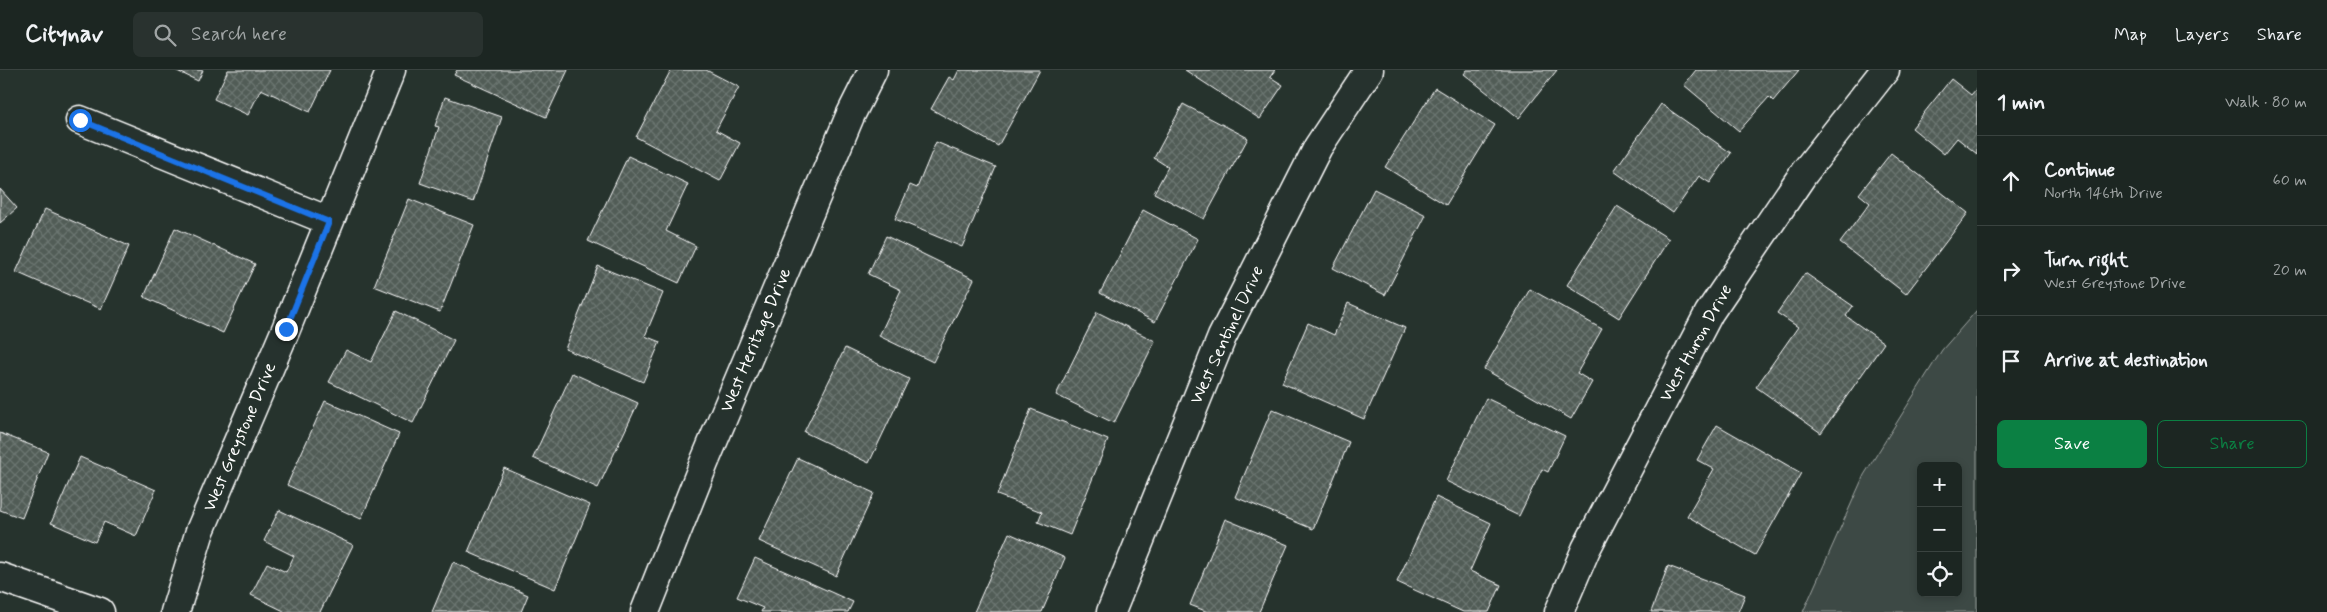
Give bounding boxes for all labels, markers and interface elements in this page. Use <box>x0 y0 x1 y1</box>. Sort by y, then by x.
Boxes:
search box <box>133 12 483 57</box>
text: Citynav <box>25 19 103 50</box>
icon: search <box>151 21 179 49</box>
text: Search here <box>191 22 287 47</box>
text: Map <box>2114 23 2147 47</box>
text: Layers <box>2175 23 2229 47</box>
text: Share <box>2257 23 2302 47</box>
text: 1 min <box>1997 89 2045 117</box>
text: Walk · 80 m <box>2225 92 2307 113</box>
route start <box>69 109 92 132</box>
text: Continue <box>2044 158 2115 183</box>
icon: ahead <box>1997 167 2025 195</box>
text: 60 m <box>2273 170 2307 191</box>
text: North 146th Drive <box>2044 183 2163 204</box>
text: Turn right <box>2044 248 2128 273</box>
icon: right <box>1997 257 2025 285</box>
text: 20 m <box>2273 260 2307 281</box>
street label: West Sentinel Drive <box>1184 262 1270 408</box>
street label: West Heritage Drive <box>715 264 797 416</box>
text: West Greystone Drive <box>2044 273 2186 294</box>
street label: West Huron Drive <box>1654 280 1738 406</box>
route end <box>275 318 298 341</box>
icon: arrive <box>1997 347 2025 375</box>
text: Arrive at destination <box>2044 348 2208 373</box>
street label: West Greystone Drive <box>198 359 282 515</box>
button: Save <box>1997 420 2147 468</box>
button: Share <box>2157 420 2307 468</box>
map controls <box>1917 462 1962 597</box>
button: + <box>1917 462 1962 507</box>
button: − <box>1917 507 1962 552</box>
button: locate <box>1917 552 1962 597</box>

